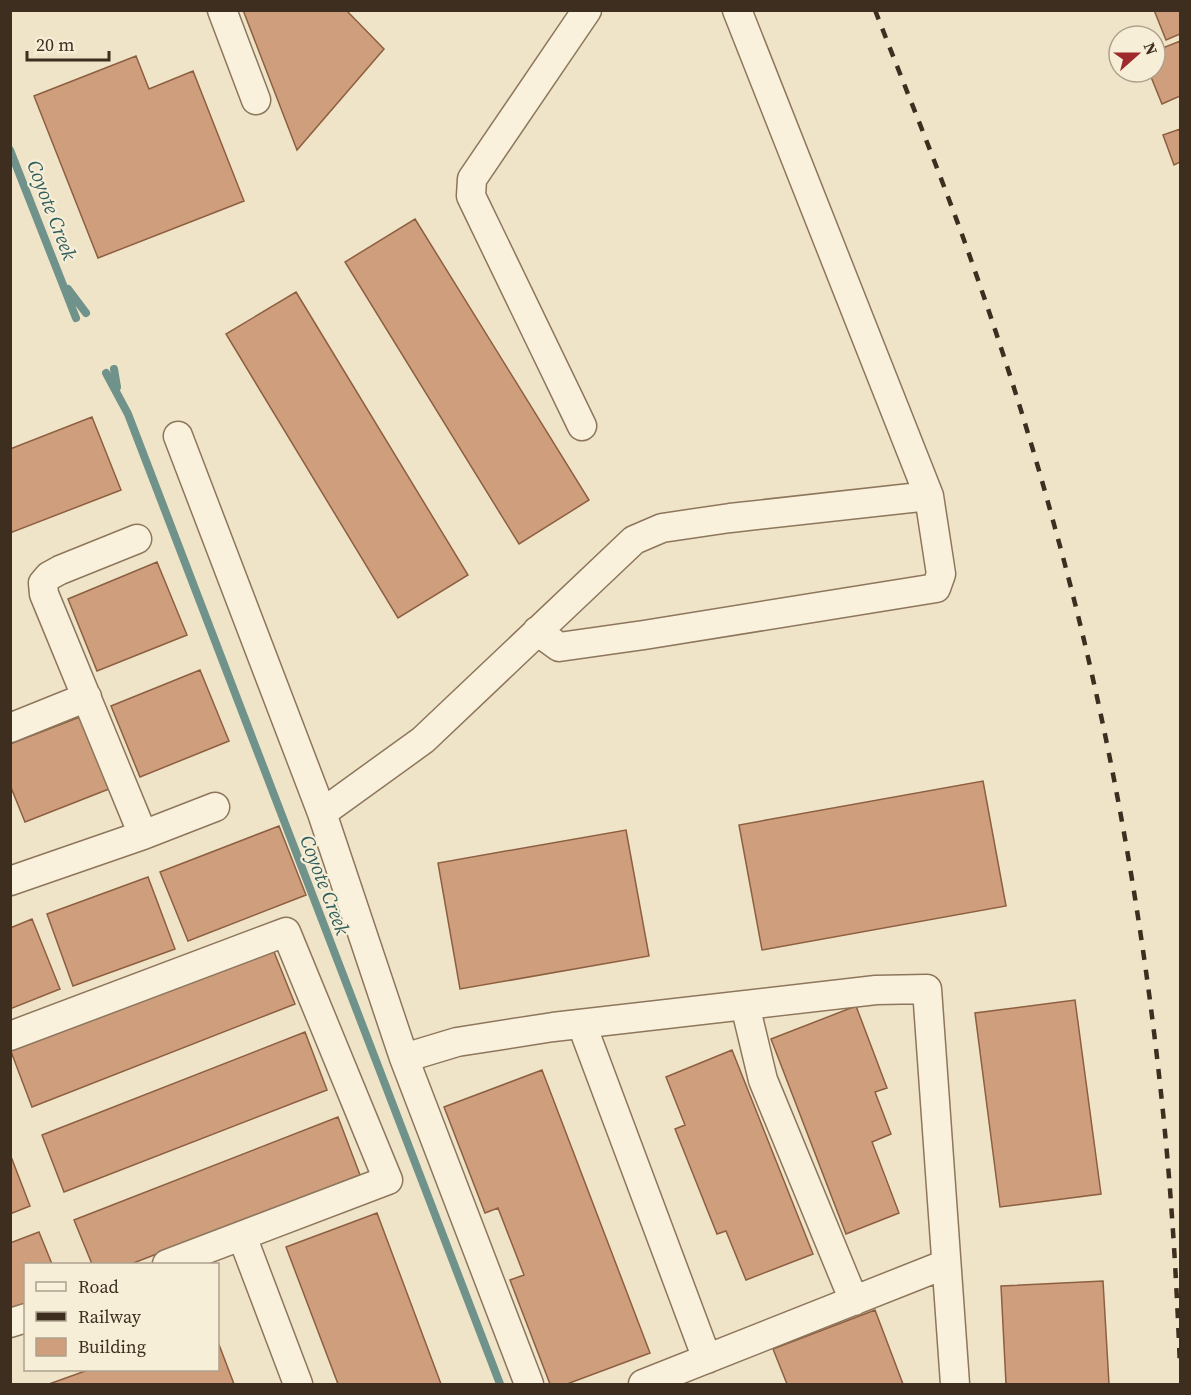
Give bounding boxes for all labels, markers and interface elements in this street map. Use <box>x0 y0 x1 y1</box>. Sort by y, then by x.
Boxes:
scale bar <box>27 24 110 62</box>
north arrow <box>1107 24 1167 84</box>
text: 20 m <box>36 32 74 57</box>
text: N <box>1139 39 1163 58</box>
water label: Coyote Creek <box>20 156 84 265</box>
water label: Coyote Creek <box>293 831 357 940</box>
legend <box>24 1263 219 1371</box>
text: Road <box>78 1274 119 1299</box>
text: Railway <box>78 1304 142 1329</box>
text: Building <box>78 1334 146 1359</box>

